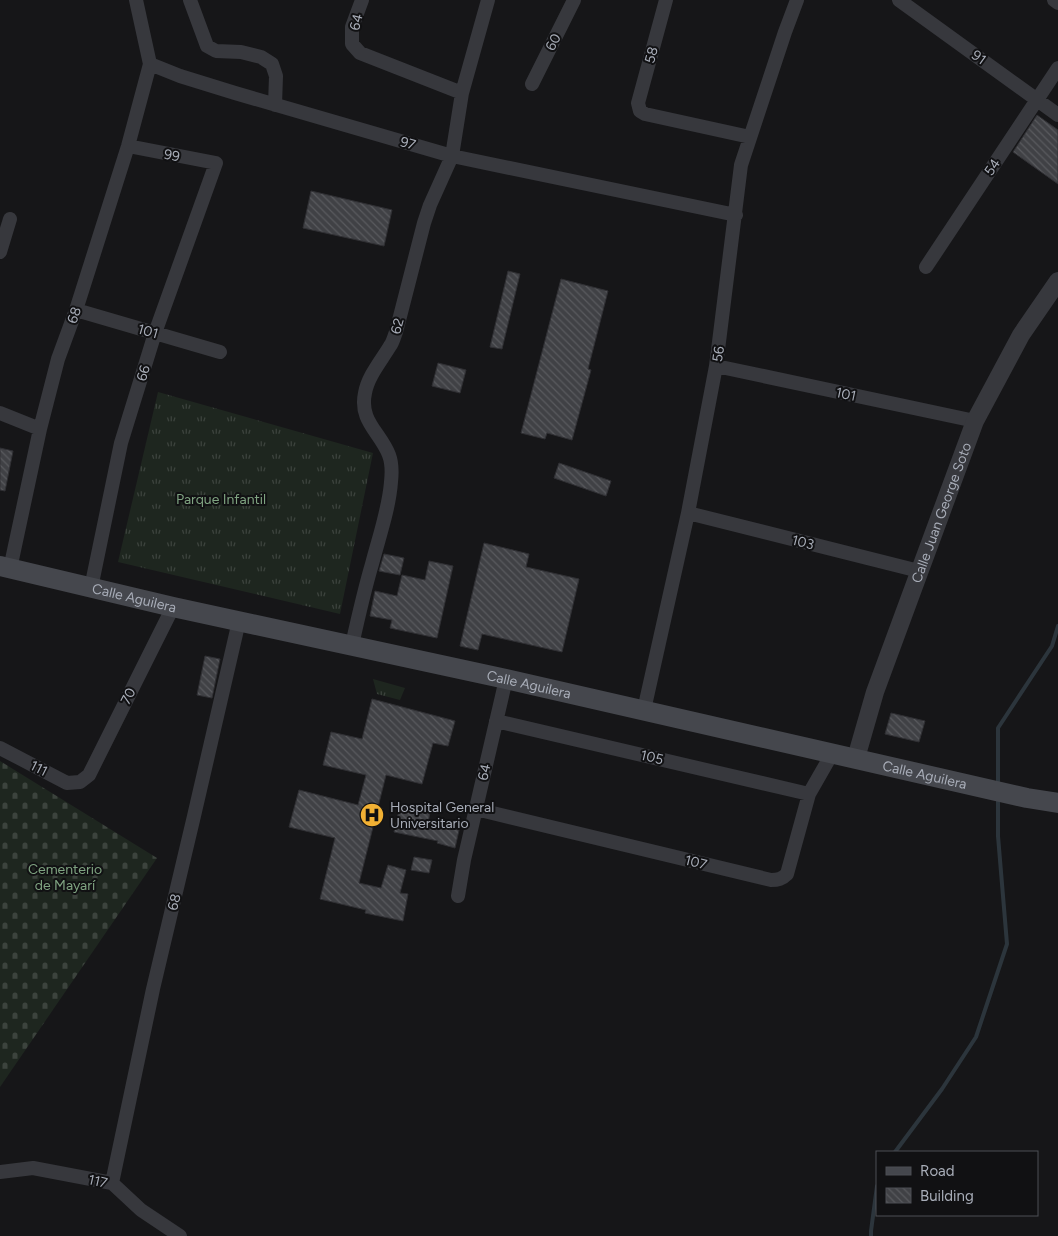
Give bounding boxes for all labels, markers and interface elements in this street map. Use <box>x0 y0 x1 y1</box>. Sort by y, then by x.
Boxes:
street label: 64 <box>346 12 367 32</box>
street label: 60 <box>542 31 565 54</box>
street label: 58 <box>641 45 662 65</box>
street label: 91 <box>968 46 989 68</box>
street label: 97 <box>398 133 418 154</box>
street label: 99 <box>162 146 181 165</box>
street label: 54 <box>981 155 1004 179</box>
street label: 68 <box>64 305 85 326</box>
street label: 62 <box>387 316 408 336</box>
street label: 101 <box>136 320 160 342</box>
street label: 56 <box>709 345 728 363</box>
street label: 66 <box>133 363 154 383</box>
street label: 101 <box>834 384 858 405</box>
street label: Calle Juan George Soto <box>908 440 975 585</box>
park label: Parque Infantil <box>176 491 266 508</box>
street label: 103 <box>790 532 816 553</box>
street label: Calle Aguilera <box>90 580 178 616</box>
street label: Calle Aguilera <box>485 667 573 703</box>
street label: 70 <box>117 685 140 707</box>
street label: 105 <box>639 747 665 768</box>
street label: 111 <box>27 757 50 780</box>
street label: Calle Aguilera <box>881 757 968 793</box>
street label: 64 <box>474 762 495 782</box>
place label: Hospital General Universitario <box>390 799 494 832</box>
hospital icon: Hospital General Universitario <box>359 802 385 828</box>
street label: 107 <box>683 852 709 874</box>
park label: Cementerio de Mayarí <box>28 861 102 894</box>
street label: 68 <box>164 892 185 912</box>
legend <box>876 1151 1038 1216</box>
text: Road <box>920 1162 955 1180</box>
street label: 117 <box>87 1171 110 1192</box>
text: Building <box>920 1187 974 1205</box>

